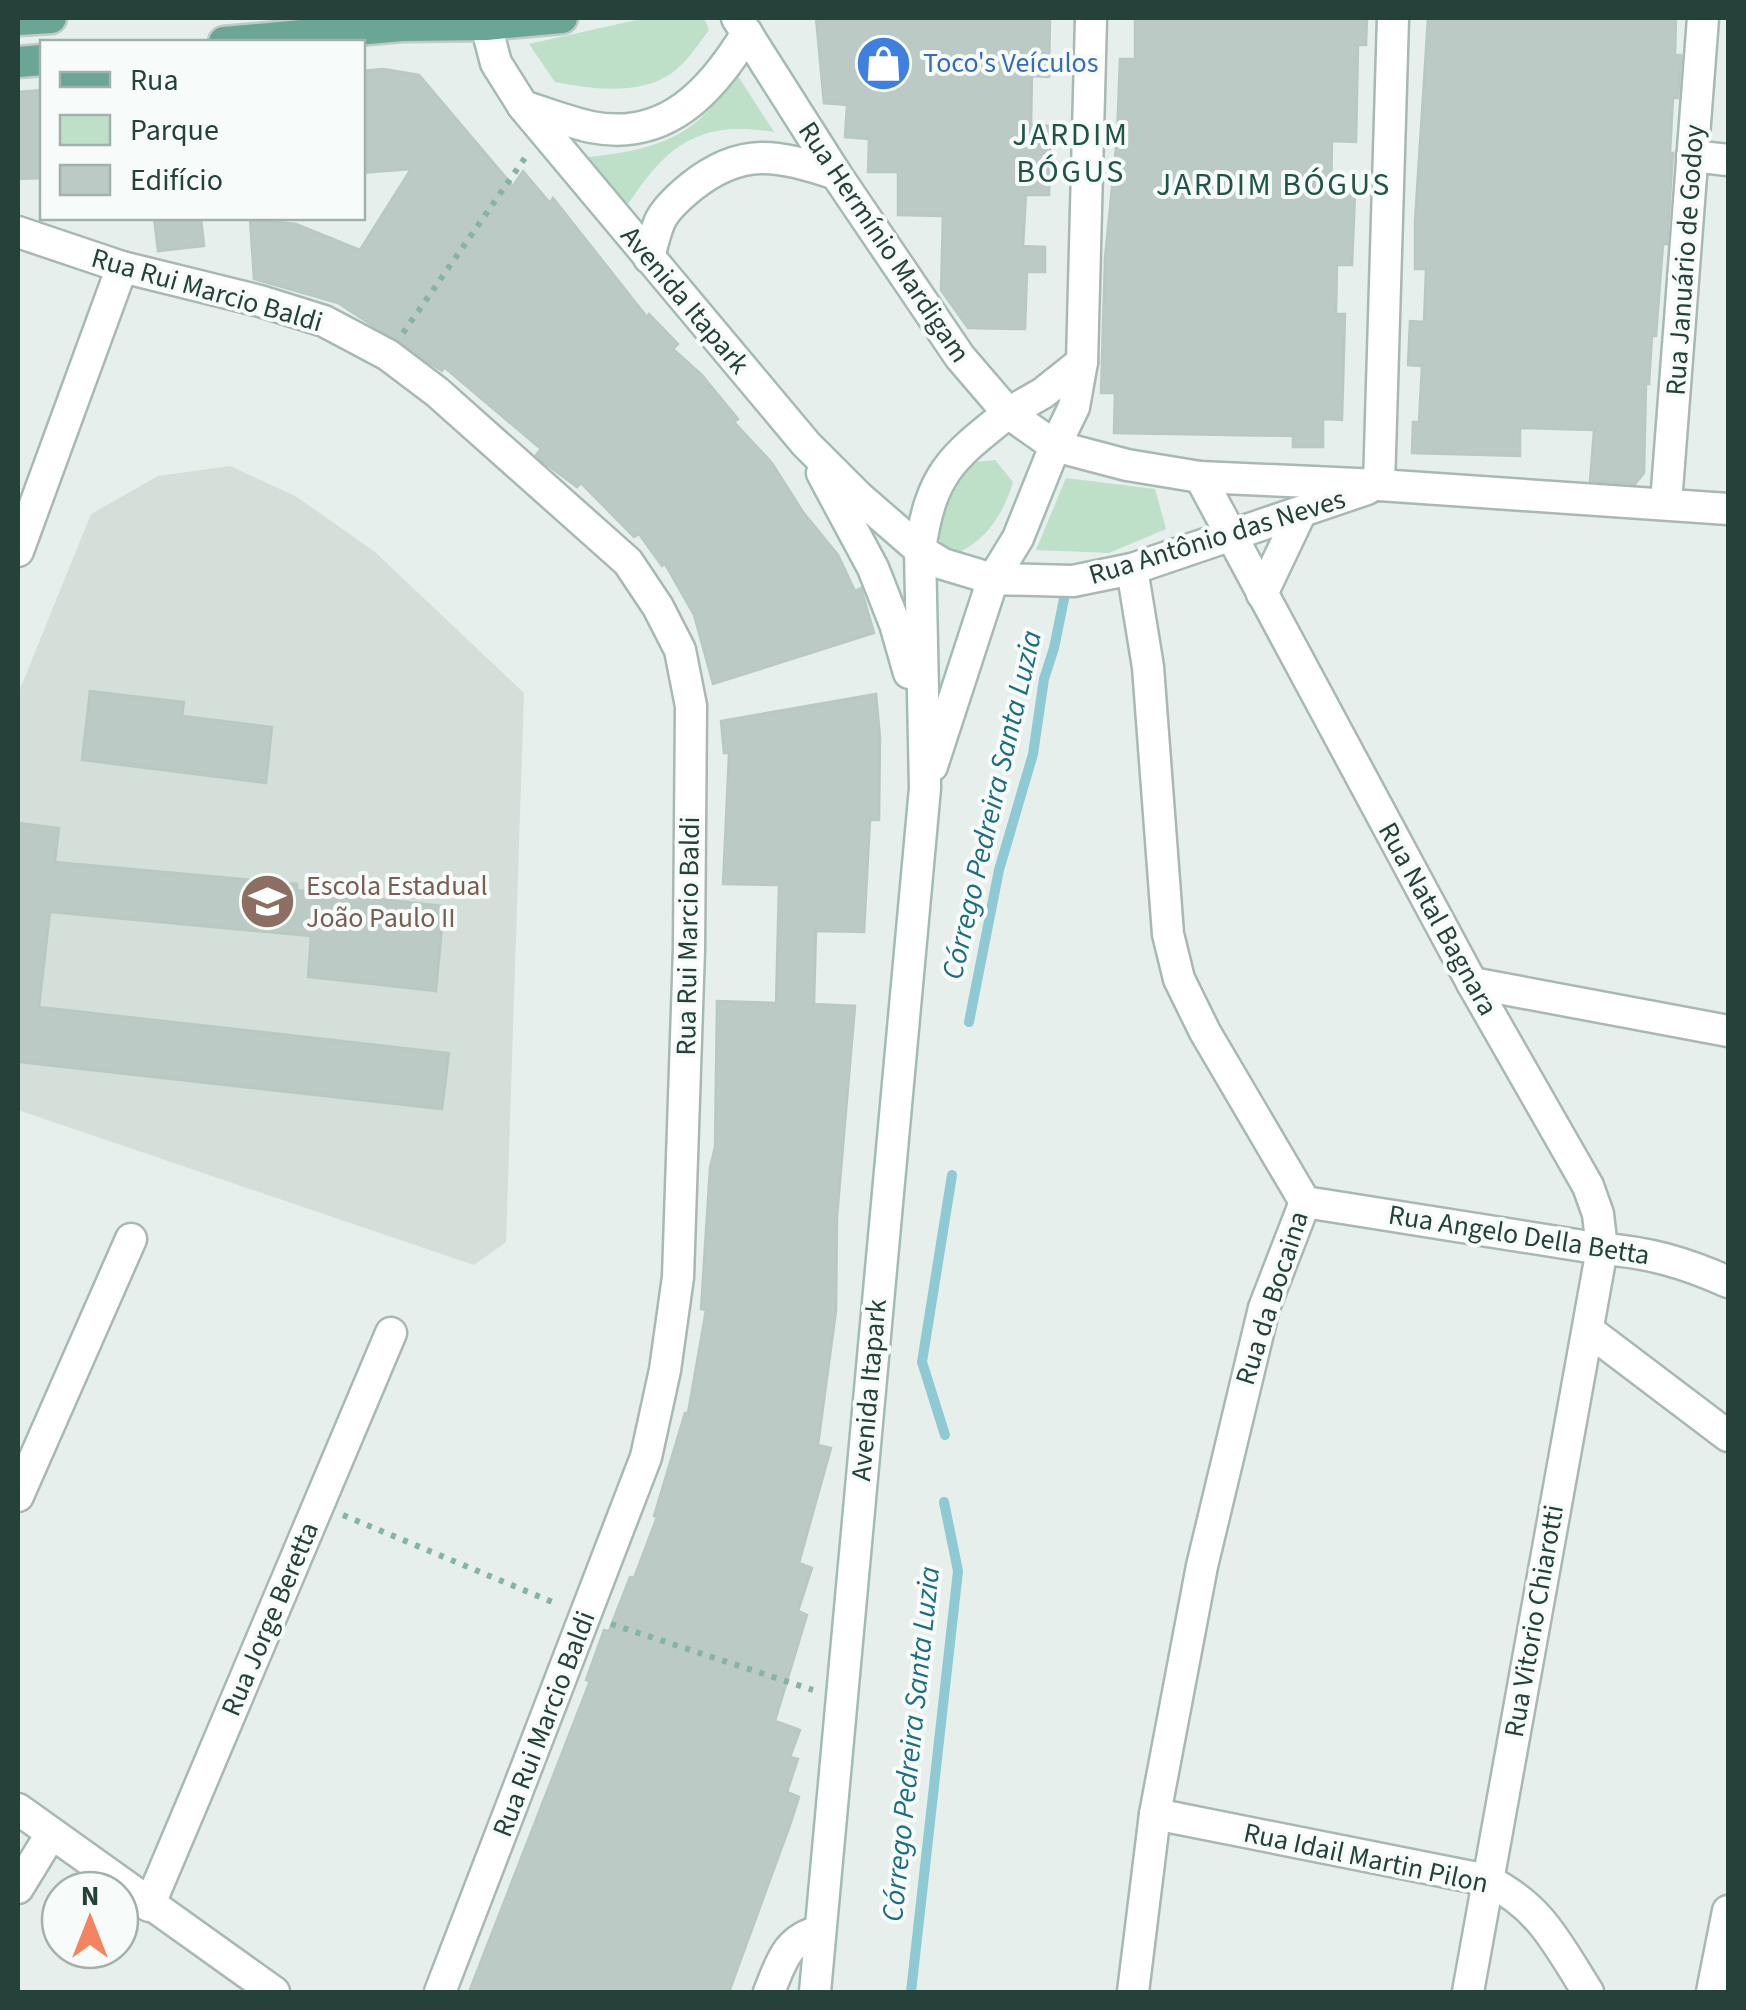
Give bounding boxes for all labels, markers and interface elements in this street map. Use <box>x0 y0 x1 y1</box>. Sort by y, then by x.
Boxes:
shop icon: Toco's Veículos <box>854 33 914 93</box>
legend <box>40 40 365 220</box>
place label: Toco's Veículos <box>923 43 1098 83</box>
text: Rua <box>130 59 179 102</box>
text: Parque <box>130 109 219 152</box>
district label: JARDIM BÓGUS <box>1012 112 1130 195</box>
street label: Rua Hermínio Mardigam <box>788 113 980 371</box>
street label: Rua Januário de Godoy <box>1656 123 1714 397</box>
text: Edifício <box>130 159 223 202</box>
district label: JARDIM BÓGUS <box>1156 162 1392 208</box>
street label: Avenida Itapark <box>611 217 759 383</box>
street label: Rua Rui Marcio Baldi <box>87 238 327 342</box>
street label: Rua Antônio das Neves <box>1084 479 1350 595</box>
water label: Córrego Pedreira Santa Luzia <box>931 626 1053 984</box>
street label: Rua Natal Bagnara <box>1368 815 1508 1023</box>
street label: Rua Rui Marcio Baldi <box>666 816 710 1056</box>
place label: Escola Estadual João Paulo II <box>306 866 488 938</box>
school or university icon: Escola Estadual João Paulo II <box>237 872 297 932</box>
street label: Rua Angelo Della Betta <box>1385 1195 1653 1275</box>
street label: Rua da Bocaina <box>1225 1206 1319 1390</box>
street label: Avenida Itapark <box>841 1297 897 1483</box>
street label: Rua Vitorio Chiarotti <box>1494 1502 1574 1740</box>
street label: Rua Jorge Beretta <box>211 1516 329 1722</box>
water label: Córrego Pedreira Santa Luzia <box>871 1564 951 1924</box>
street label: Rua Rui Marcio Baldi <box>483 1605 605 1843</box>
street label: Rua Idail Martin Pilon <box>1240 1813 1492 1903</box>
north arrow <box>40 1870 140 1970</box>
text: N <box>81 1876 99 1916</box>

